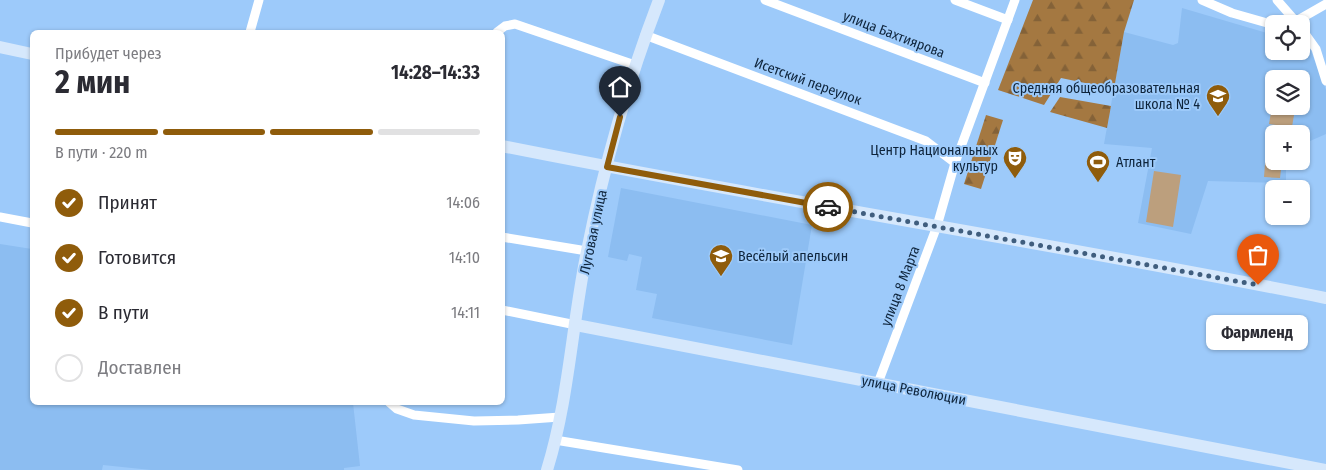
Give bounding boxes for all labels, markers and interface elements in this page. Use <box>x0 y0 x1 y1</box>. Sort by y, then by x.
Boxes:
street label: улица Бахтиярова <box>841 7 947 62</box>
map controls <box>1265 15 1310 225</box>
button: locate <box>1265 15 1310 60</box>
text: Прибудет через <box>55 44 162 63</box>
street label: Исетский переулок <box>752 54 864 109</box>
text: 14:28–14:33 <box>391 61 480 84</box>
text: 2 мин <box>55 63 130 101</box>
pin <box>599 66 641 117</box>
button: layers <box>1265 70 1310 115</box>
icon: home <box>606 73 634 101</box>
place label: Средняя общеобразовательная школа № 4 <box>1013 80 1200 113</box>
school or university icon: Средняя общеобразовательная школа № 4 <box>1205 83 1231 117</box>
button: + <box>1265 125 1310 170</box>
place label: Центр Национальных культур <box>870 142 999 175</box>
text: В пути · 220 m <box>55 143 148 162</box>
theatre icon: Центр Национальных культур <box>1002 145 1028 179</box>
sports icon: Атлант <box>1085 149 1111 183</box>
place label: Атлант <box>1116 154 1156 171</box>
button: − <box>1265 180 1310 225</box>
courier <box>803 182 853 232</box>
street label: Луговая улица <box>576 188 611 276</box>
icon: check <box>55 189 83 217</box>
text: Принят <box>98 191 157 214</box>
text: 14:06 <box>446 193 480 212</box>
icon: car <box>814 193 842 221</box>
pin <box>1237 234 1279 285</box>
icon: bag <box>1244 241 1272 269</box>
school or university icon: Весёлый апельсин <box>708 243 734 277</box>
street label: улица 8 Марта <box>877 243 924 329</box>
icon: check <box>55 244 83 272</box>
text: Готовится <box>98 246 176 269</box>
text: 14:10 <box>449 248 480 267</box>
place label: Весёлый апельсин <box>738 248 848 265</box>
icon: check <box>55 299 83 327</box>
text: В пути <box>98 301 149 324</box>
text: 14:11 <box>451 303 480 322</box>
callout: Фармленд <box>1207 315 1309 350</box>
text: Фармленд <box>1221 323 1293 342</box>
text: Доставлен <box>98 356 182 379</box>
street label: улица Революции <box>860 372 968 409</box>

